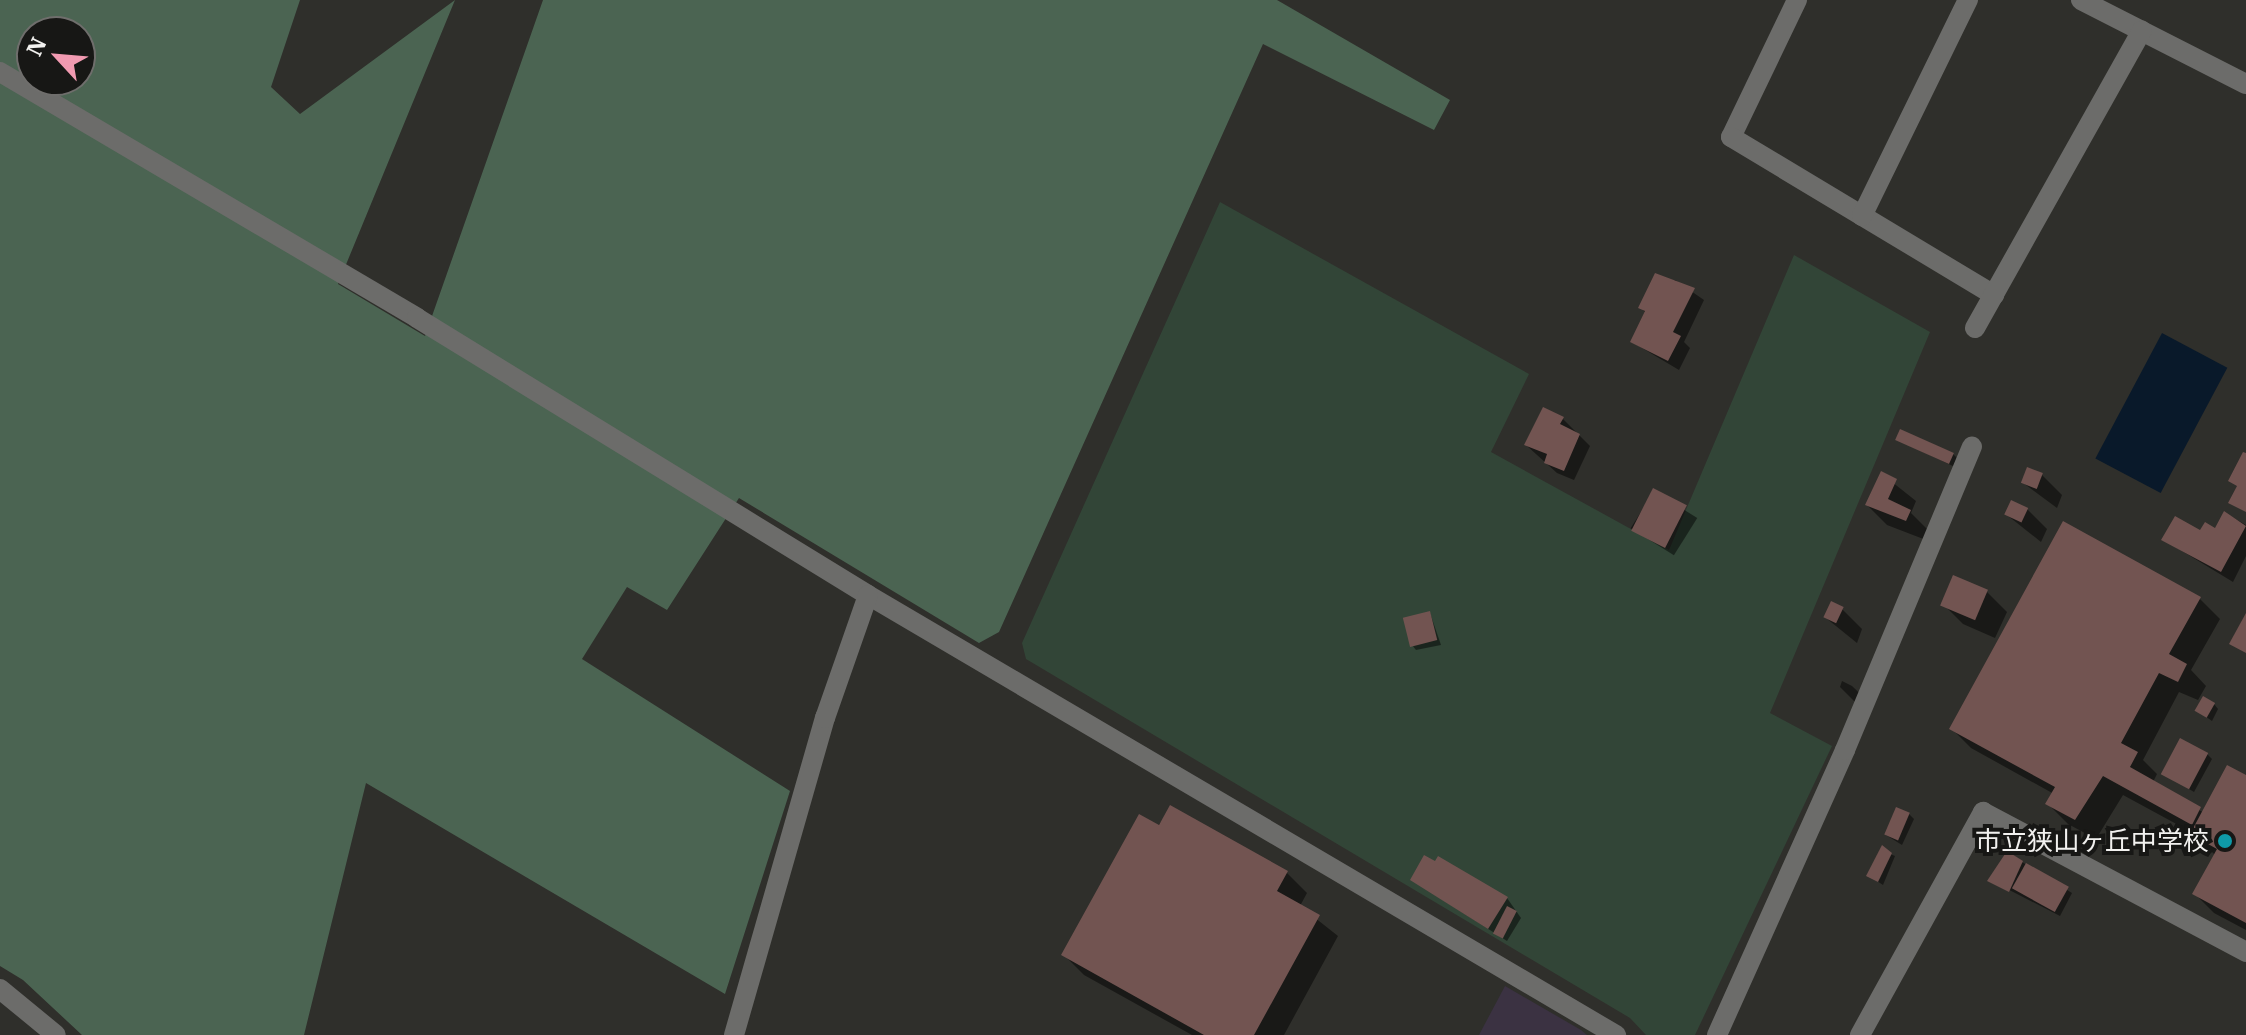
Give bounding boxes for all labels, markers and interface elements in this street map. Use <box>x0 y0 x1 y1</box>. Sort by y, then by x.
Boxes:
north arrow <box>16 16 96 96</box>
text: N <box>19 32 53 60</box>
place label: 市立狭山ヶ丘中学校 <box>1975 825 2209 857</box>
marker: 市立狭山ヶ丘中学校 <box>2216 832 2234 850</box>

